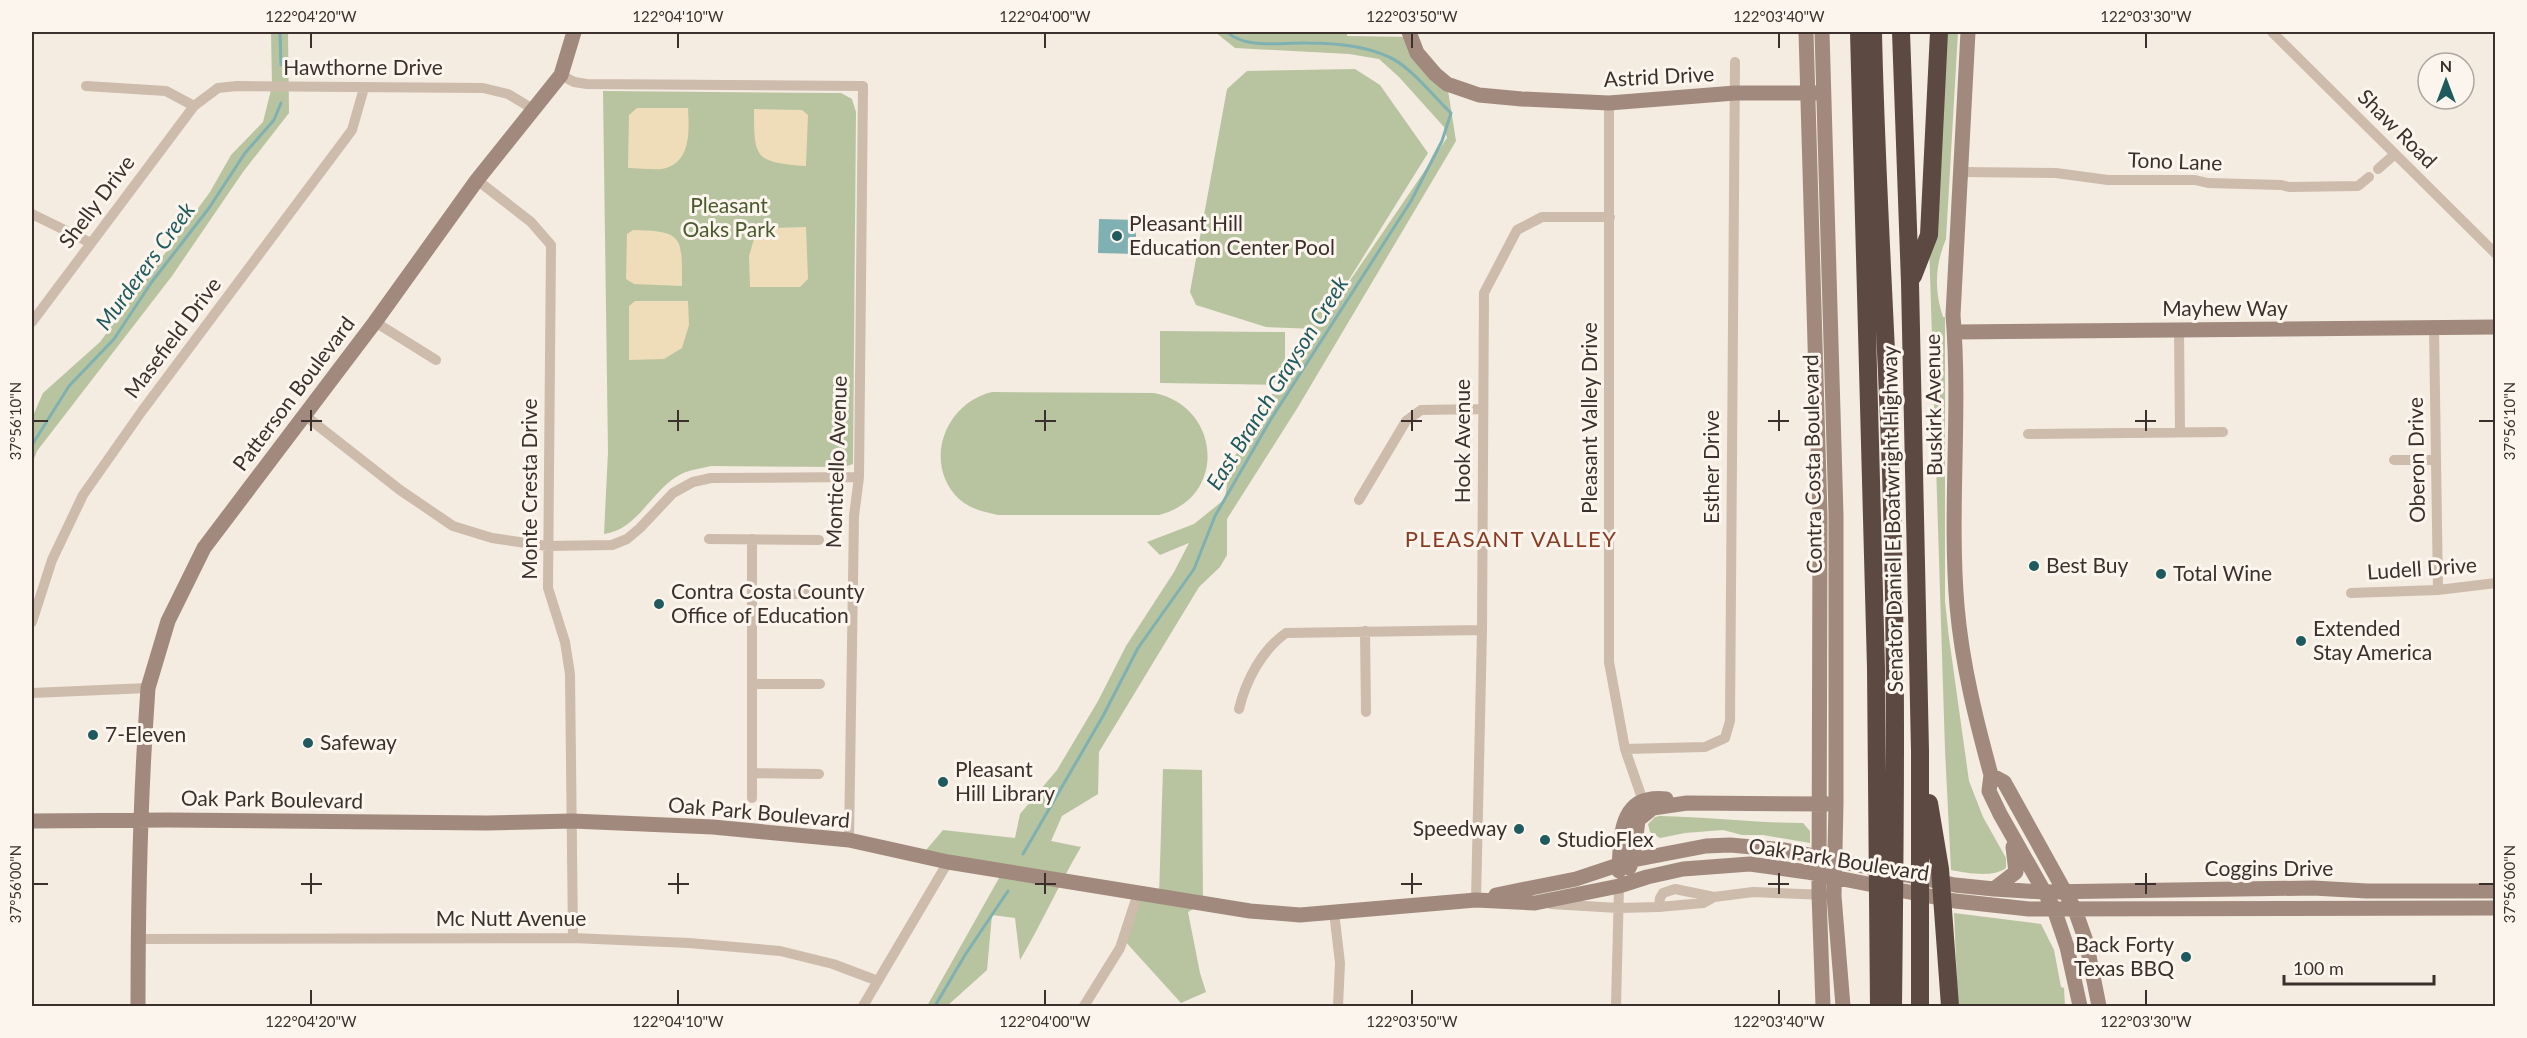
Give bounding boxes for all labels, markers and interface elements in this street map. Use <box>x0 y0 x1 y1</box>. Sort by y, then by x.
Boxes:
text: 122°04'20"W <box>265 7 357 25</box>
text: 122°04'10"W <box>632 7 724 25</box>
text: 122°04'00"W <box>999 7 1091 25</box>
text: 122°03'50"W <box>1366 7 1458 25</box>
text: 122°03'40"W <box>1733 7 1825 25</box>
text: 122°03'30"W <box>2100 7 2192 25</box>
north arrow <box>2416 51 2476 111</box>
street label: Hawthorne Drive <box>283 54 443 79</box>
text: N <box>2440 56 2452 75</box>
street label: Astrid Drive <box>1603 60 1715 91</box>
street label: Shaw Road <box>2353 83 2443 173</box>
street label: Tono Lane <box>2127 146 2223 175</box>
street label: Shelly Drive <box>53 150 139 252</box>
park label: Pleasant Oaks Park <box>682 192 776 241</box>
water label: Murderers Creek <box>89 196 200 335</box>
place label: Pleasant Hill Education Center Pool <box>1129 210 1335 259</box>
marker: Pleasant Hill Education Center Pool <box>1110 229 1124 243</box>
water label: East Branch Grayson Creek <box>1200 271 1354 494</box>
street label: Masefield Drive <box>118 272 225 403</box>
street label: Mayhew Way <box>2162 295 2288 320</box>
street label: Patterson Boulevard <box>227 311 359 475</box>
street label: Pleasant Valley Drive <box>1576 322 1601 514</box>
street label: Buskirk Avenue <box>1919 334 1946 476</box>
street label: Senator Daniel E Boatwright Highway <box>1876 345 1907 693</box>
street label: Contra Costa Boulevard <box>1797 354 1826 574</box>
street label: Monticello Avenue <box>820 375 851 549</box>
street label: Hook Avenue <box>1449 379 1474 503</box>
text: 37°56'10"N <box>6 382 24 460</box>
text: 37°56'10"N <box>2500 382 2518 460</box>
street label: Oberon Drive <box>2402 397 2429 523</box>
street label: Monte Cresta Drive <box>516 398 541 580</box>
street label: Esther Drive <box>1698 410 1723 524</box>
district label: PLEASANT VALLEY <box>1405 525 1617 552</box>
street label: Ludell Drive <box>2366 551 2478 584</box>
place label: Best Buy <box>2046 552 2129 577</box>
marker: Best Buy <box>2027 559 2041 573</box>
place label: Total Wine <box>2173 560 2272 585</box>
marker: Total Wine <box>2154 567 2168 581</box>
place label: Contra Costa County Office of Education <box>671 578 865 627</box>
marker: Contra Costa County Office of Education <box>652 597 666 611</box>
place label: Extended Stay America <box>2313 615 2432 664</box>
marker: Extended Stay America <box>2294 634 2308 648</box>
place label: 7-Eleven <box>105 721 186 746</box>
marker: 7-Eleven <box>86 728 100 742</box>
place label: Safeway <box>320 729 397 754</box>
marker: Safeway <box>301 736 315 750</box>
place label: Pleasant Hill Library <box>955 756 1055 805</box>
marker: Pleasant Hill Library <box>936 775 950 789</box>
street label: Oak Park Boulevard <box>181 784 363 813</box>
street label: Oak Park Boulevard <box>667 791 851 832</box>
place label: Speedway <box>1413 815 1507 840</box>
marker: Speedway <box>1512 822 1526 836</box>
place label: StudioFlex <box>1557 826 1654 851</box>
street label: Oak Park Boulevard <box>1747 832 1931 885</box>
marker: StudioFlex <box>1538 833 1552 847</box>
text: 37°56'00"N <box>6 845 24 923</box>
text: 37°56'00"N <box>2500 845 2518 923</box>
street label: Coggins Drive <box>2205 855 2333 880</box>
street label: Mc Nutt Avenue <box>436 905 586 930</box>
place label: Back Forty Texas BBQ <box>2074 931 2174 980</box>
scale bar <box>2284 948 2434 986</box>
marker: Back Forty Texas BBQ <box>2179 950 2193 964</box>
text: 100 m <box>2293 957 2344 979</box>
text: 122°04'20"W <box>265 1012 357 1030</box>
text: 122°04'10"W <box>632 1012 724 1030</box>
text: 122°04'00"W <box>999 1012 1091 1030</box>
text: 122°03'50"W <box>1366 1012 1458 1030</box>
text: 122°03'40"W <box>1733 1012 1825 1030</box>
text: 122°03'30"W <box>2100 1012 2192 1030</box>

